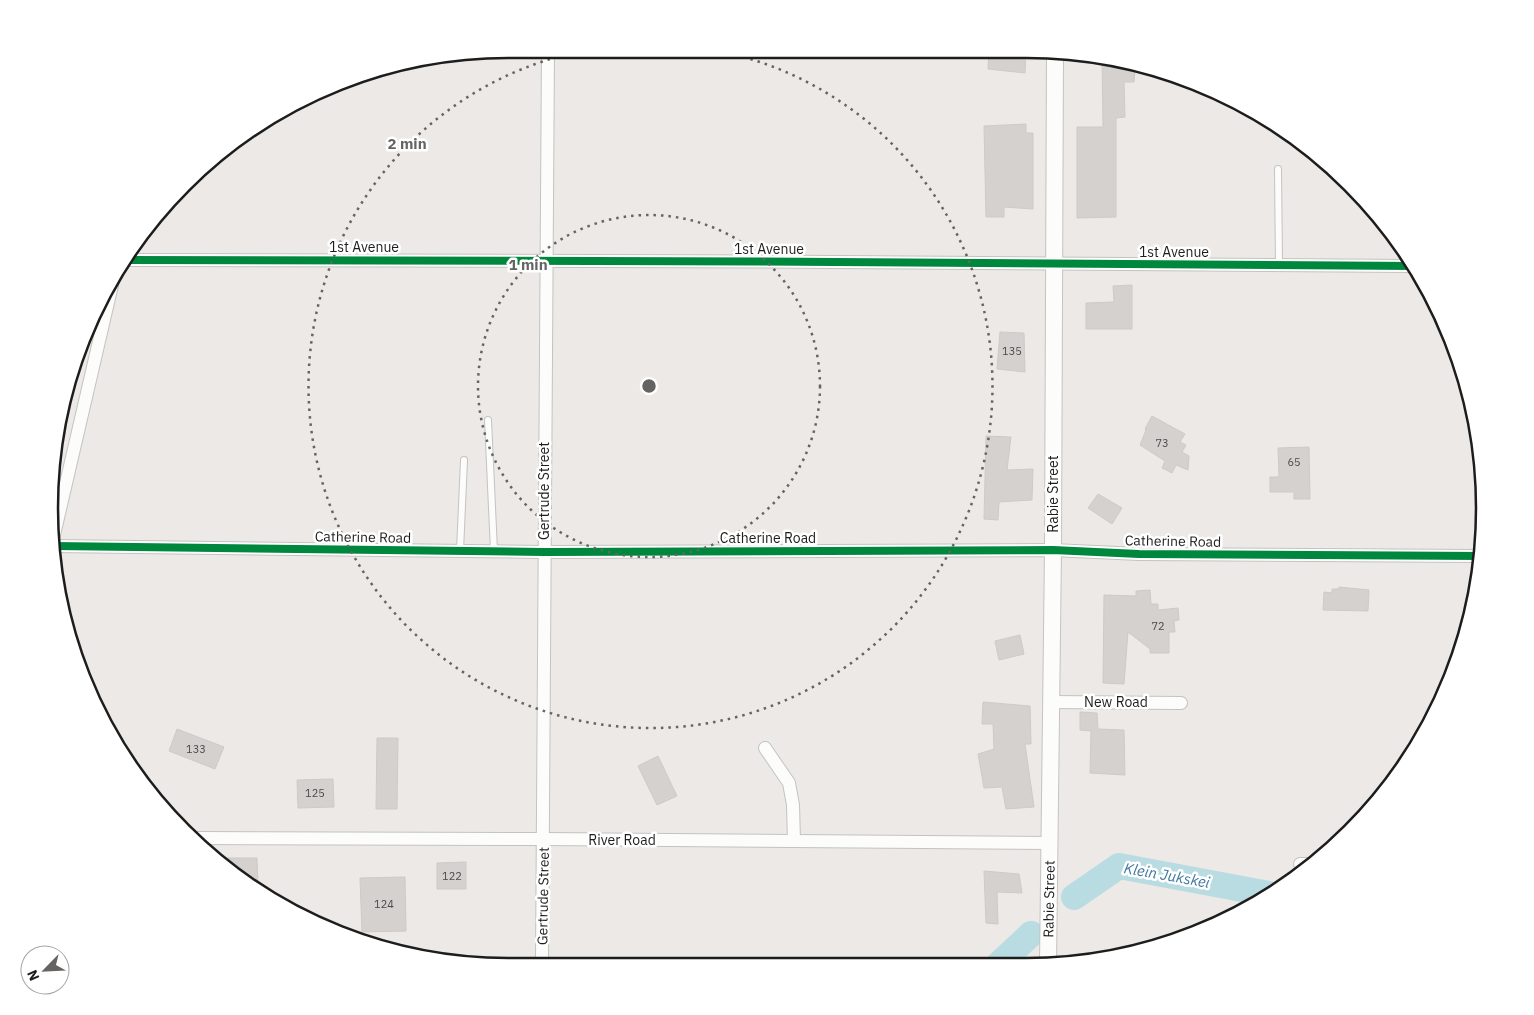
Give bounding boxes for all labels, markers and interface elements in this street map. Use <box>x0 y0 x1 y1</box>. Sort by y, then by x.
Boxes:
text: 2 min <box>387 134 427 153</box>
street label: 1st Avenue <box>329 238 399 256</box>
street label: 1st Avenue <box>734 240 804 258</box>
street label: 1st Avenue <box>1139 243 1209 261</box>
text: 1 min <box>508 255 548 274</box>
house number: 135 <box>1002 344 1022 358</box>
centre of rings <box>640 377 658 395</box>
house number: 73 <box>1155 436 1169 450</box>
street label: Gertrude Street <box>535 442 553 540</box>
street label: Rabie Street <box>1044 455 1062 533</box>
house number: 65 <box>1287 455 1301 469</box>
street label: Catherine Road <box>315 527 411 547</box>
street label: Catherine Road <box>720 529 816 547</box>
street label: Catherine Road <box>1125 531 1221 551</box>
house number: 72 <box>1151 619 1165 633</box>
street label: New Road <box>1084 693 1148 711</box>
house number: 133 <box>186 742 206 756</box>
house number: 125 <box>305 786 325 800</box>
street label: River Road <box>588 831 656 849</box>
street label: Gertrude Street <box>533 847 553 945</box>
water label: Klein Jukskei <box>1123 858 1211 892</box>
street label: Rabie Street <box>1039 860 1059 938</box>
house number: 122 <box>442 869 462 883</box>
house number: 124 <box>374 897 394 911</box>
north arrow <box>20 945 70 995</box>
text: N <box>23 967 43 984</box>

